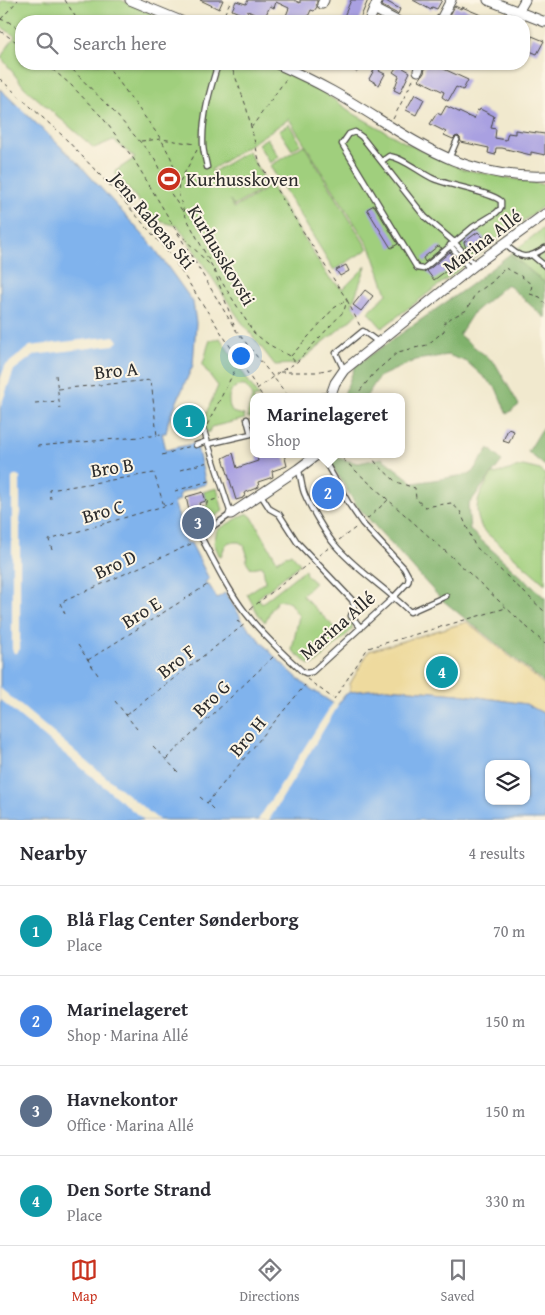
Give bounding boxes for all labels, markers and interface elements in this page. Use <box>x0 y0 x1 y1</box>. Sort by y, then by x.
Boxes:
search box <box>15 15 530 70</box>
icon: search <box>33 29 61 57</box>
text: Search here <box>73 29 167 57</box>
street label: Jens Rabens Sti <box>103 164 202 275</box>
place label: Kurhusskoven <box>186 165 299 193</box>
sports icon: Kurhusskoven <box>156 166 182 192</box>
street label: Kurhusskovsti <box>181 199 263 311</box>
street label: Marina Allé <box>437 202 527 280</box>
your location <box>228 343 254 369</box>
street label: Bro A <box>93 354 140 386</box>
popup <box>250 393 405 458</box>
text: Marinelageret <box>267 400 388 428</box>
pin: 1 <box>173 402 205 440</box>
text: Shop <box>267 428 300 452</box>
street label: Bro B <box>89 450 135 484</box>
pin: 2 <box>312 474 344 512</box>
street label: Bro C <box>79 492 127 530</box>
pin: 3 <box>182 504 214 542</box>
street label: Bro D <box>89 542 141 586</box>
street label: Marina Allé <box>293 584 381 666</box>
street label: Bro E <box>116 589 166 635</box>
street label: Bro F <box>151 637 201 685</box>
pin: 4 <box>426 653 458 691</box>
street label: Bro G <box>186 673 236 723</box>
street label: Bro H <box>222 710 272 762</box>
map controls <box>485 760 530 805</box>
button: layers <box>485 760 530 805</box>
text: Nearby <box>20 837 87 868</box>
text: 4 results <box>468 841 525 865</box>
text: Blå Flag Center Sønderborg <box>67 905 298 933</box>
text: 1 <box>32 919 40 943</box>
text: 70 m <box>493 919 525 943</box>
text: Place <box>67 933 102 957</box>
text: Marinelageret <box>67 995 188 1023</box>
text: 2 <box>32 1009 40 1033</box>
text: 150 m <box>485 1009 525 1033</box>
text: Shop · Marina Allé <box>67 1023 188 1047</box>
text: Havnekontor <box>67 1085 178 1113</box>
text: 3 <box>32 1099 40 1123</box>
text: 150 m <box>485 1099 525 1123</box>
text: Office · Marina Allé <box>67 1113 194 1137</box>
text: Den Sorte Strand <box>67 1175 211 1203</box>
text: 4 <box>32 1189 40 1213</box>
text: 330 m <box>485 1189 525 1213</box>
text: Place <box>67 1203 102 1227</box>
tab: Map <box>70 1256 98 1306</box>
tab: Directions <box>239 1256 300 1306</box>
tab: Saved <box>441 1256 475 1306</box>

